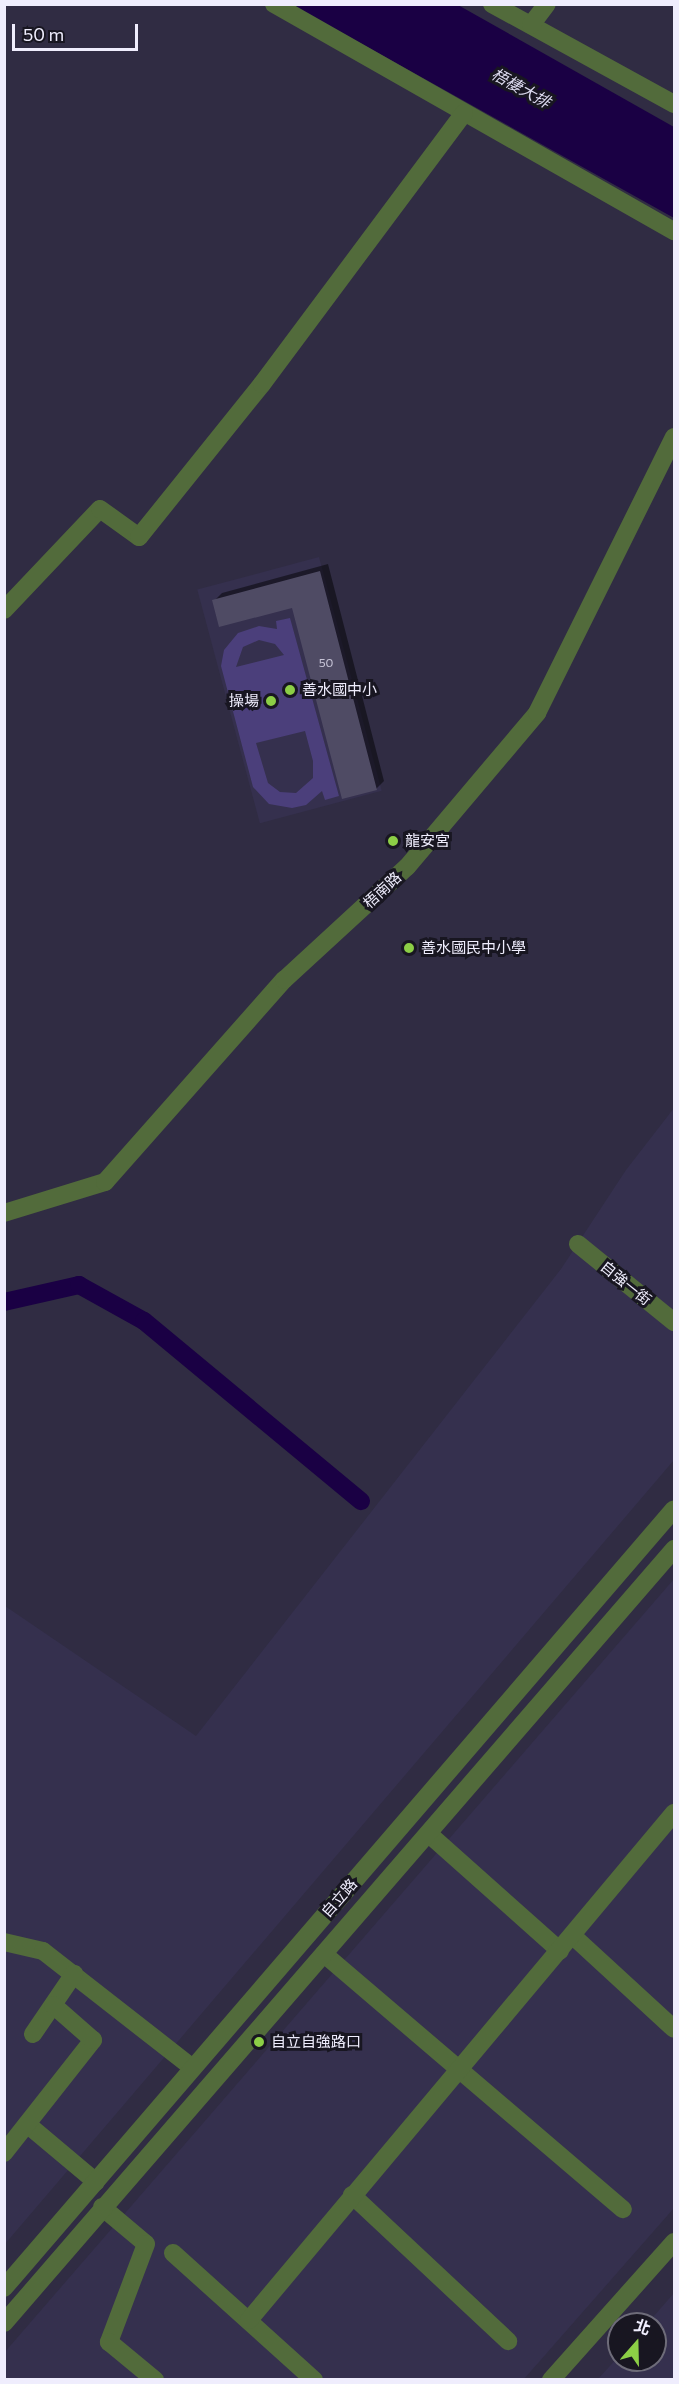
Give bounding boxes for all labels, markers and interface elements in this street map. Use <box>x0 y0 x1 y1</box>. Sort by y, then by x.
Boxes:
scale bar <box>15 12 141 50</box>
text: 50 m <box>23 23 64 45</box>
water label: 梧棲大排 <box>488 64 554 112</box>
house number: 50 <box>319 656 333 670</box>
place label: 善水國中小 <box>302 681 377 699</box>
marker: 善水國中小 <box>283 683 297 697</box>
place label: 操場 <box>229 692 259 710</box>
marker: 操場 <box>264 694 278 708</box>
place label: 龍安宮 <box>405 832 450 850</box>
marker: 龍安宮 <box>386 834 400 848</box>
street label: 梧南路 <box>359 868 405 912</box>
place label: 善水國民中小學 <box>421 939 526 957</box>
marker: 善水國民中小學 <box>402 941 416 955</box>
street label: 自強一街 <box>597 1257 655 1309</box>
street label: 自立路 <box>317 1875 361 1921</box>
place label: 自立自強路口 <box>271 2033 361 2051</box>
marker: 自立自強路口 <box>252 2035 266 2049</box>
north arrow <box>607 2312 667 2372</box>
text: 北 <box>632 2315 653 2338</box>

